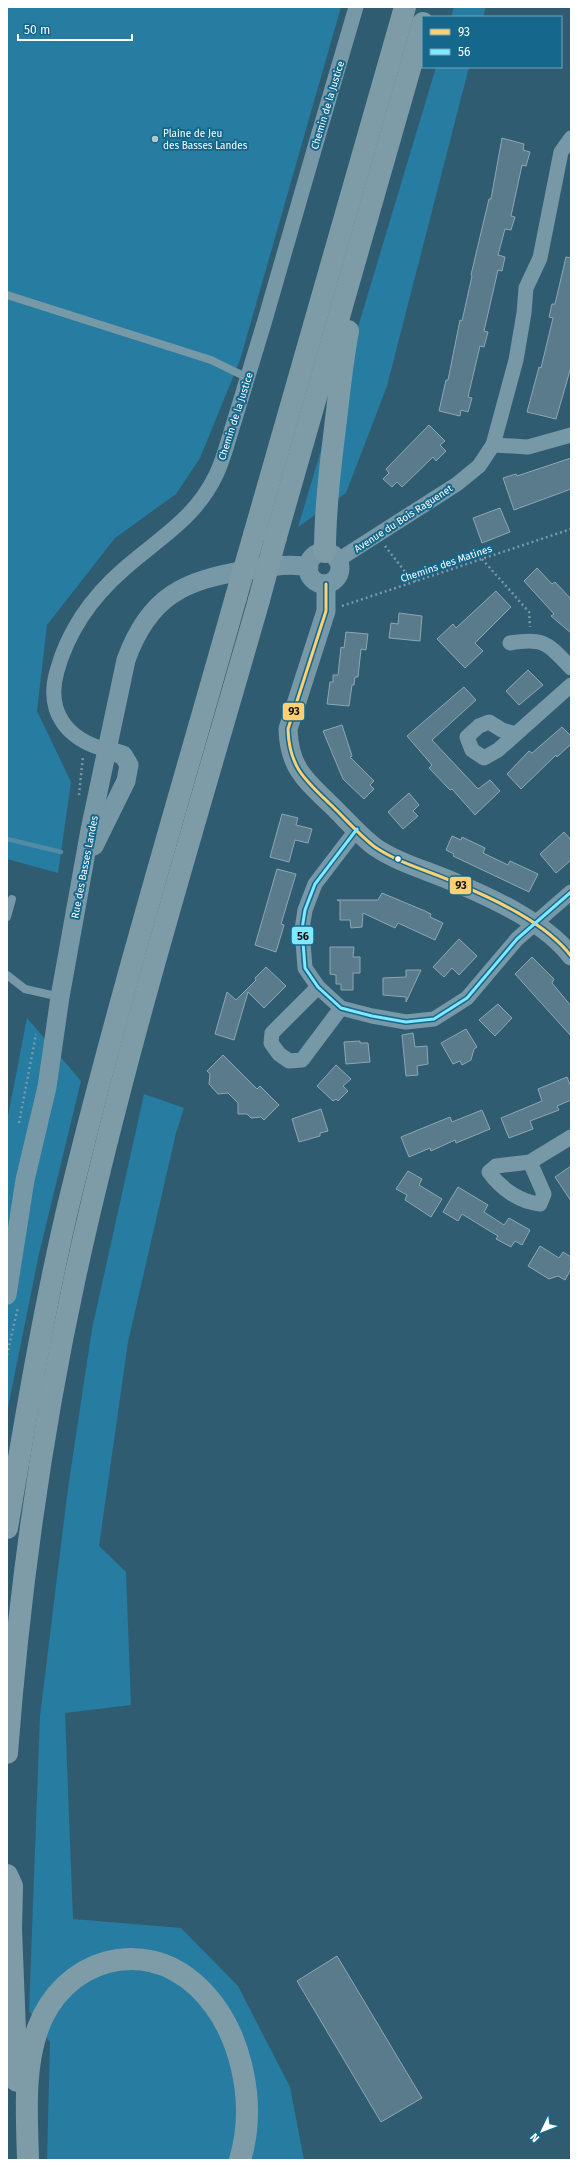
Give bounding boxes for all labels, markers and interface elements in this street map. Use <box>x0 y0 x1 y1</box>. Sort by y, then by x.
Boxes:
scale bar <box>18 16 132 42</box>
legend <box>422 16 562 68</box>
text: 50 m <box>24 23 50 37</box>
text: 93 <box>458 25 470 39</box>
text: 56 <box>458 45 470 59</box>
street label: Chemin de la Justice <box>309 60 347 151</box>
place label: Plaine de Jeu des Basses Landes <box>163 128 248 152</box>
marker: Plaine de Jeu des Basses Landes <box>150 134 160 144</box>
street label: Chemin de la Justice <box>216 371 256 462</box>
street label: Avenue du Bois Raguenet <box>352 482 455 555</box>
street label: Chemins des Matines <box>399 543 494 585</box>
line badge: 93 <box>282 702 305 721</box>
text: 93 <box>288 705 300 718</box>
street label: Rue des Basses Landes <box>69 814 101 920</box>
unlabelled marker <box>393 854 403 864</box>
line badge: 93 <box>449 876 472 895</box>
text: 93 <box>455 879 467 892</box>
line badge: 56 <box>291 926 314 945</box>
text: 56 <box>297 930 309 943</box>
north arrow <box>522 2111 562 2151</box>
text: N <box>528 2130 542 2145</box>

